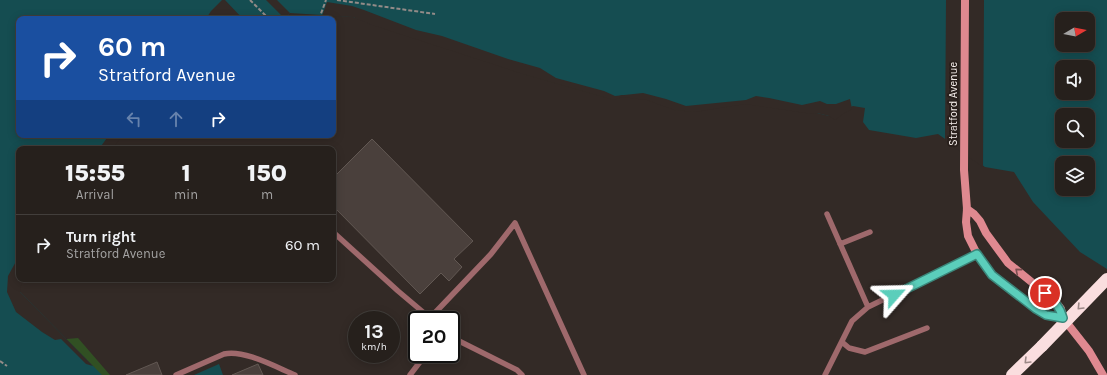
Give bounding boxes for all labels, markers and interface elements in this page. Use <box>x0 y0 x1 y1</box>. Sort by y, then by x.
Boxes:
north arrow <box>1055 12 1095 52</box>
map controls <box>1055 12 1095 196</box>
text: 60 m <box>98 30 166 63</box>
icon: right <box>32 32 84 84</box>
button: sound <box>1055 60 1095 100</box>
street label: Stratford Avenue <box>947 62 960 146</box>
text: Stratford Avenue <box>98 64 236 86</box>
icon: left <box>123 108 145 130</box>
icon: ahead <box>165 108 187 130</box>
icon: right <box>207 108 229 130</box>
button: search <box>1055 108 1095 148</box>
button: layers <box>1055 156 1095 196</box>
text: 15:55 <box>65 159 125 187</box>
text: 1 <box>181 159 191 187</box>
text: 150 <box>247 159 287 187</box>
text: Arrival <box>76 187 114 202</box>
text: min <box>174 187 198 202</box>
text: m <box>261 187 273 202</box>
text: Turn right <box>66 228 136 246</box>
icon: right <box>32 234 54 256</box>
text: 60 m <box>285 236 320 254</box>
text: Stratford Avenue <box>66 246 165 261</box>
one-way arrow <box>1016 268 1023 275</box>
position arrow <box>873 274 915 316</box>
pin <box>1028 276 1062 310</box>
icon: arrive <box>1034 282 1056 304</box>
one-way arrow <box>1077 302 1085 310</box>
speed limit sign: 20 <box>408 311 460 363</box>
text: 13 <box>364 320 384 343</box>
text: km/h <box>361 341 387 353</box>
one-way arrow <box>1024 356 1032 364</box>

